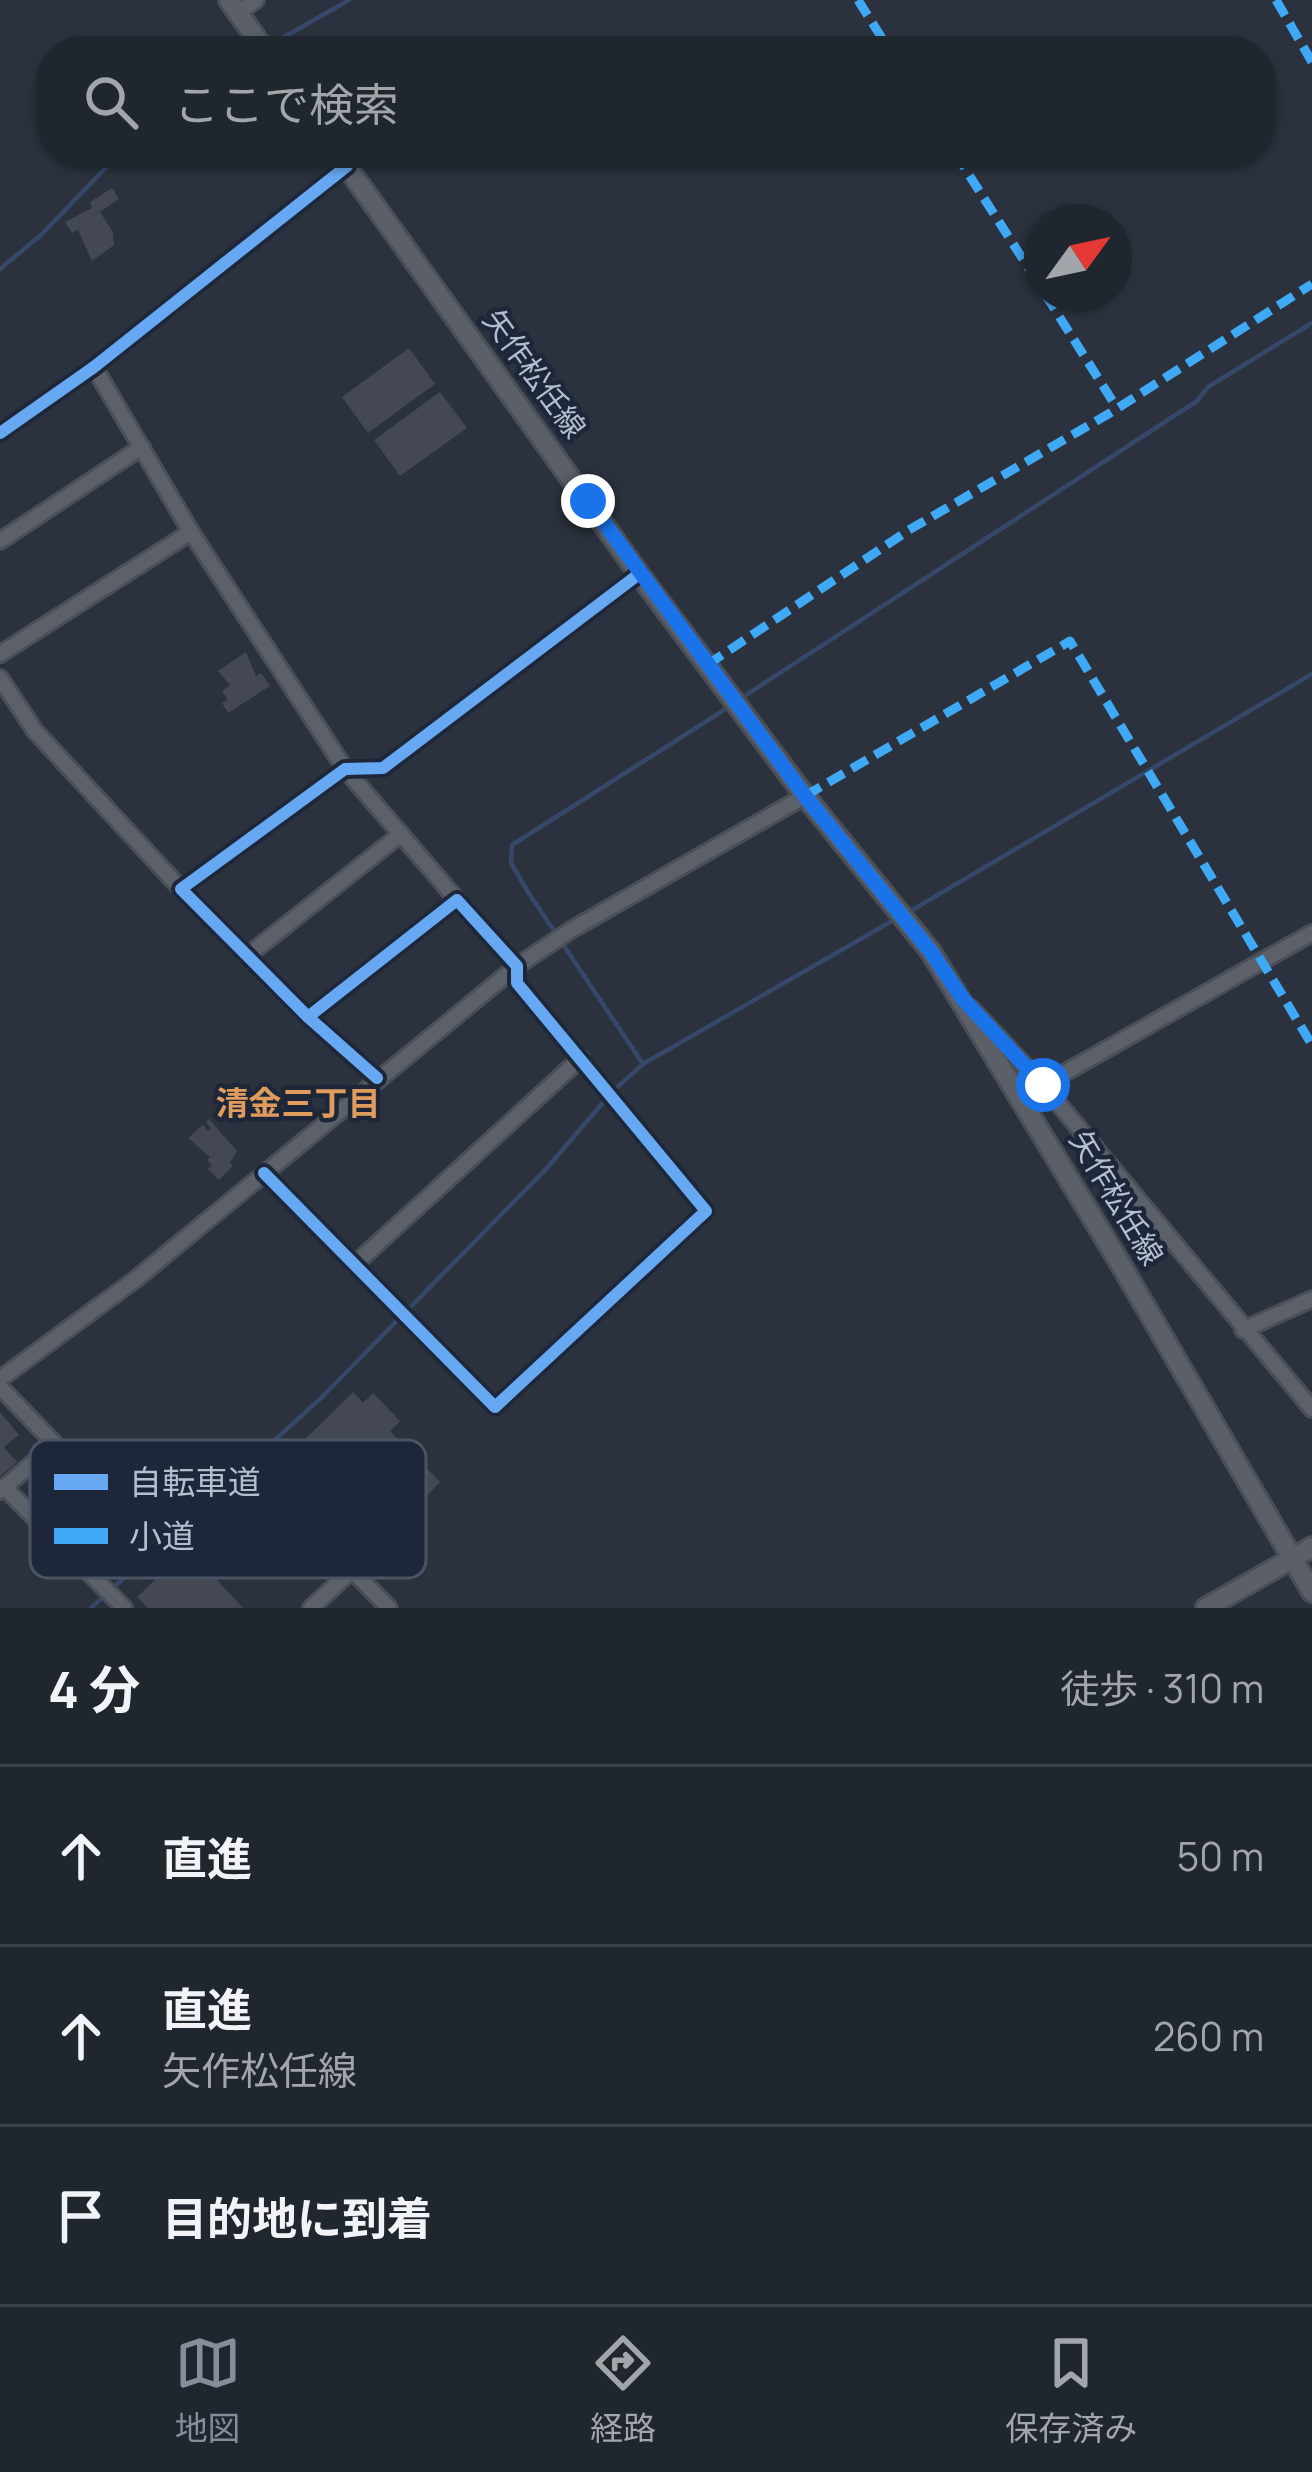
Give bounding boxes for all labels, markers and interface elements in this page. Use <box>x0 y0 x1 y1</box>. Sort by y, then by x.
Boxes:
search box <box>36 36 1276 168</box>
icon: search <box>78 69 144 135</box>
text: ここで検索 <box>174 73 399 135</box>
north arrow <box>1024 204 1132 312</box>
street label: 矢作松任線 <box>475 300 596 446</box>
route end <box>561 474 615 528</box>
route start <box>1016 1058 1070 1112</box>
district label: 清金三丁目 <box>216 1080 381 1125</box>
street label: 矢作松任線 <box>1061 1122 1173 1272</box>
legend <box>30 1440 426 1578</box>
text: 自転車道 <box>129 1459 261 1504</box>
text: 小道 <box>129 1513 195 1558</box>
text: 4 分 <box>48 1654 140 1723</box>
text: 徒歩 · 310 m <box>1060 1661 1264 1715</box>
icon: ahead <box>48 1823 114 1889</box>
text: 直進 <box>162 1827 252 1889</box>
text: 50 m <box>1177 1829 1264 1883</box>
text: 直進 <box>162 1978 252 2040</box>
icon: ahead <box>48 2003 114 2069</box>
text: 260 m <box>1153 2009 1264 2063</box>
text: 矢作松任線 <box>162 2043 357 2097</box>
icon: arrive <box>48 2183 114 2249</box>
text: 目的地に到着 <box>162 2187 432 2249</box>
tab: 地図 <box>175 2330 241 2450</box>
tab: 経路 <box>590 2330 656 2450</box>
tab: 保存済み <box>1005 2330 1137 2450</box>

